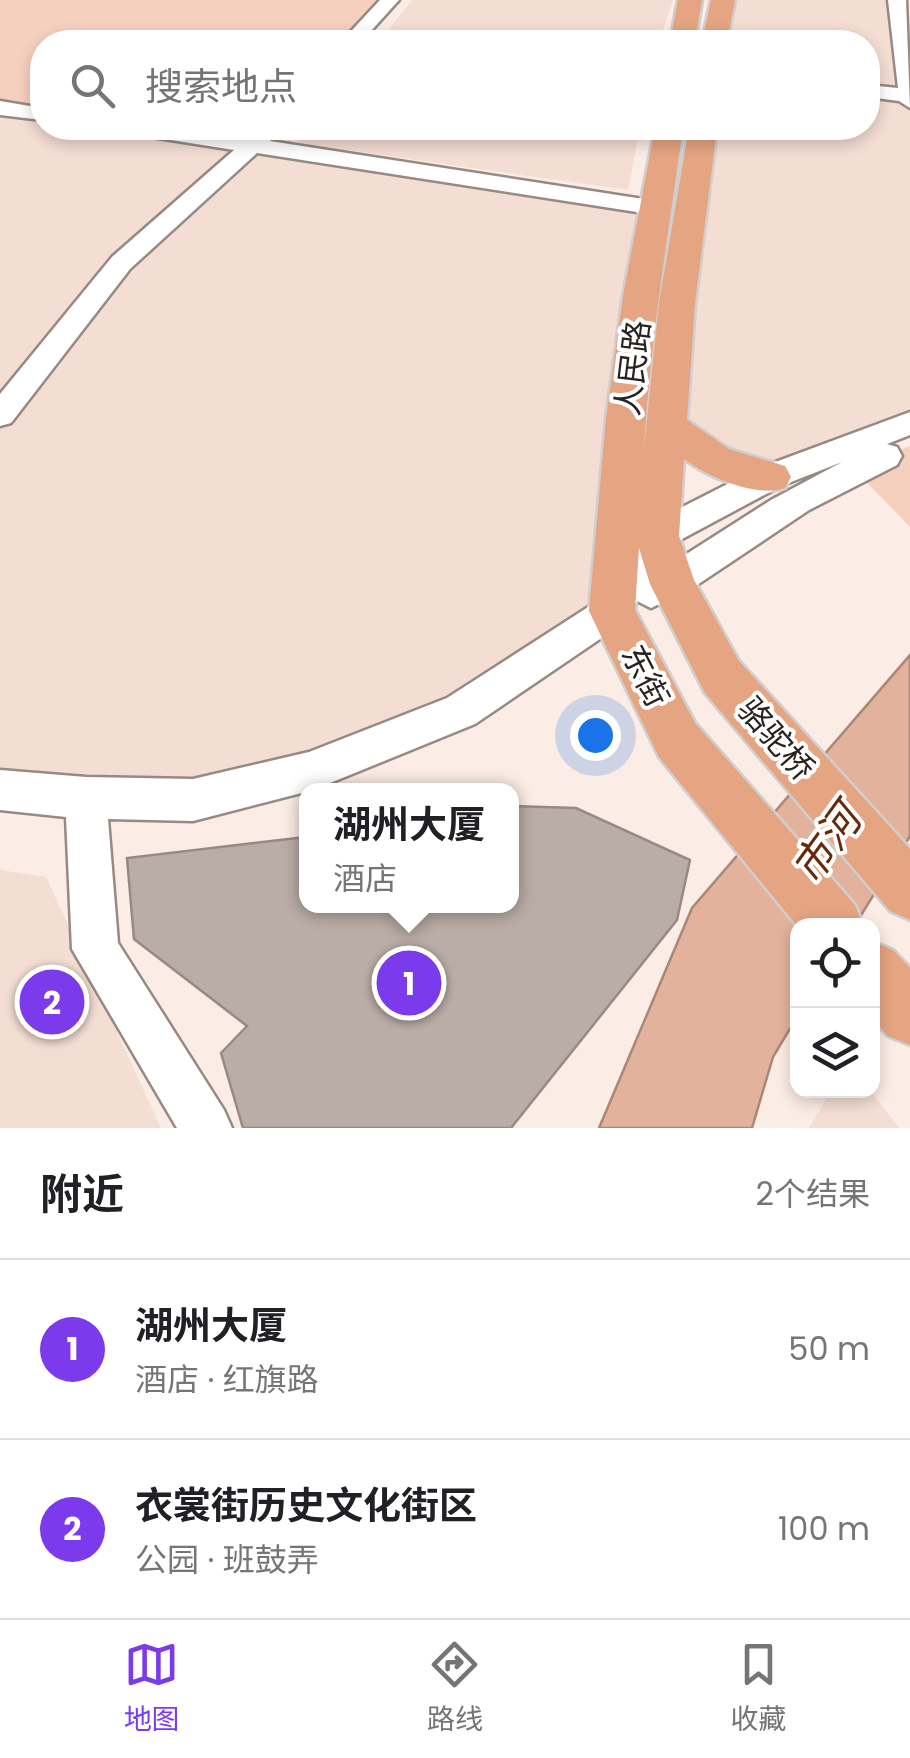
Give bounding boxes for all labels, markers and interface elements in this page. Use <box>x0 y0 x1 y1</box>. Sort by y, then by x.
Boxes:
search box <box>30 30 880 140</box>
icon: search <box>65 58 120 113</box>
text: 搜索地点 <box>145 60 297 113</box>
street label: 人民路 <box>604 318 661 418</box>
street label: 东街 <box>611 637 680 715</box>
street label: 骆驼桥 <box>728 688 825 790</box>
your location <box>570 710 621 761</box>
popup <box>299 783 519 913</box>
water label: 市河 <box>778 787 879 896</box>
text: 湖州大厦 <box>333 798 485 851</box>
text: 酒店 <box>333 856 397 901</box>
map controls <box>790 918 880 1098</box>
button: locate <box>790 918 880 1008</box>
pin: 1 <box>376 946 442 1020</box>
pin: 2 <box>20 964 84 1040</box>
button: layers <box>790 1008 880 1098</box>
text: 附近 <box>40 1165 124 1224</box>
text: 2个结果 <box>756 1171 870 1216</box>
text: 湖州大厦 <box>135 1299 287 1352</box>
text: 1 <box>66 1326 79 1371</box>
text: 50 m <box>788 1326 870 1371</box>
text: 酒店 · 红旗路 <box>135 1357 319 1402</box>
text: 衣裳街历史文化街区 <box>135 1479 477 1532</box>
text: 2 <box>63 1506 82 1551</box>
text: 100 m <box>778 1506 870 1551</box>
text: 公园 · 班鼓弄 <box>135 1537 319 1582</box>
tab: 地图 <box>124 1637 180 1741</box>
tab: 路线 <box>427 1637 483 1741</box>
tab: 收藏 <box>730 1637 786 1741</box>

